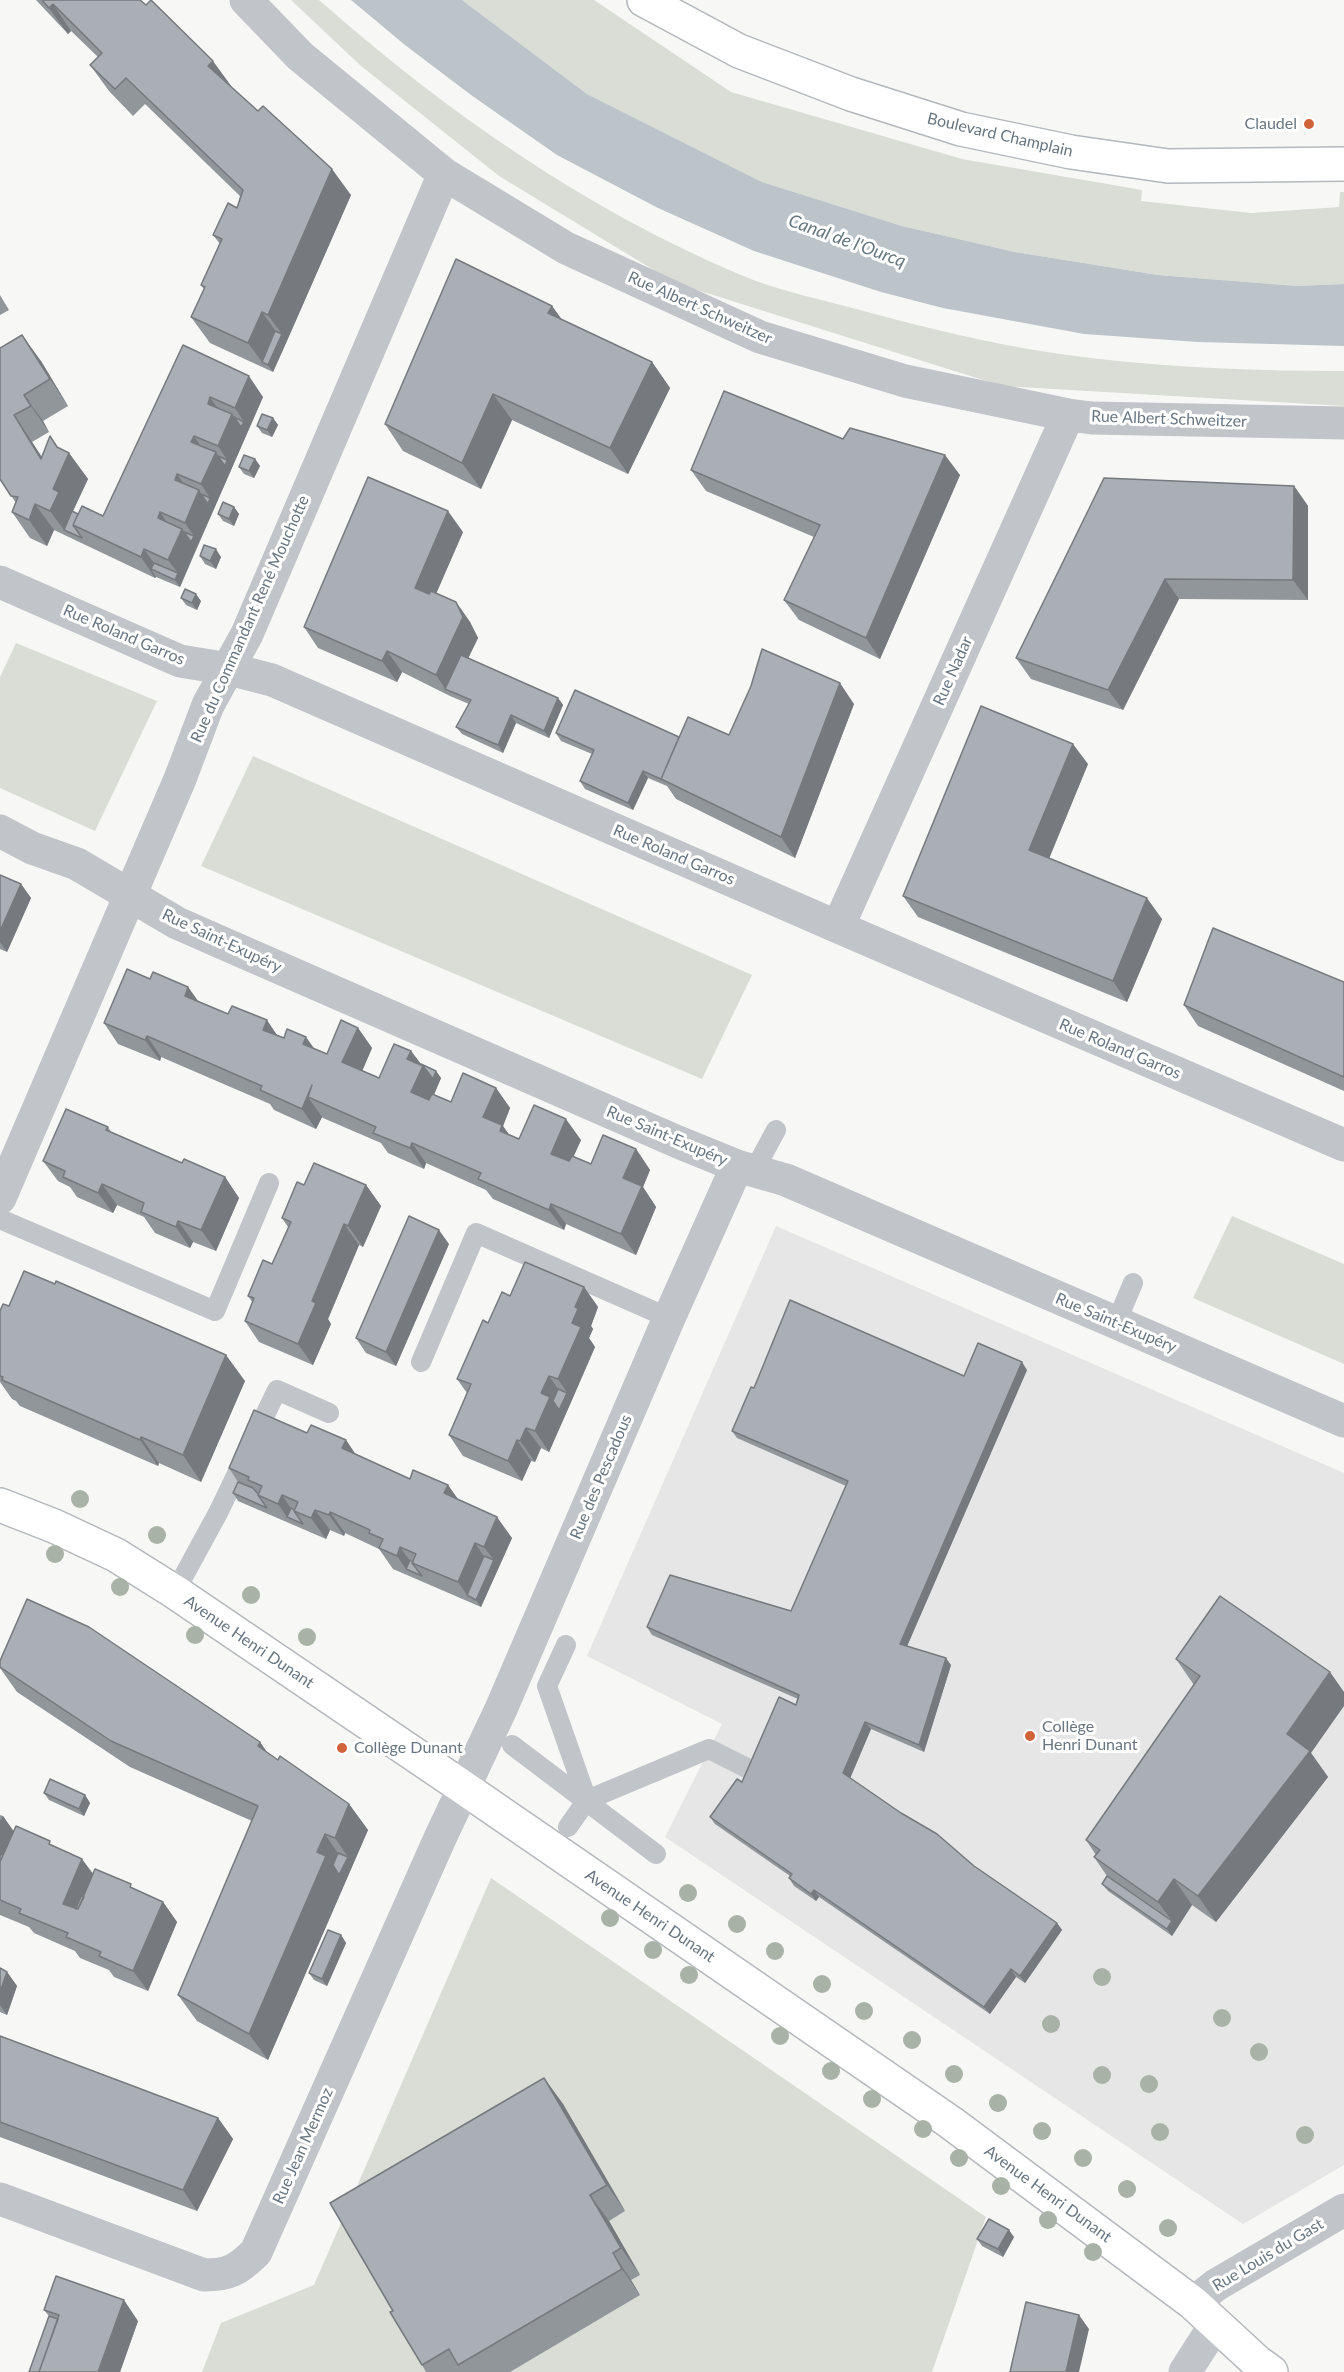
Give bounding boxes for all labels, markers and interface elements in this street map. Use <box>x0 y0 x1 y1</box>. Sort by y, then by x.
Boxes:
street label: Boulevard Champlain <box>925 109 1075 161</box>
place label: Claudel <box>1244 114 1297 134</box>
marker: Claudel <box>1302 117 1316 131</box>
water label: Canal de l'Ourcq <box>785 210 909 272</box>
street label: Rue Albert Schweitzer <box>625 268 775 348</box>
street label: Rue Albert Schweitzer <box>1091 407 1247 431</box>
street label: Rue du Commandant René Mouchotte <box>187 493 313 745</box>
street label: Rue Roland Garros <box>60 601 188 669</box>
street label: Rue Nadar <box>929 633 977 709</box>
street label: Rue Roland Garros <box>610 821 738 889</box>
street label: Rue Saint-Exupéry <box>159 905 285 977</box>
street label: Rue Roland Garros <box>1056 1015 1184 1083</box>
street label: Rue Saint-Exupéry <box>604 1102 730 1170</box>
street label: Rue Saint-Exupéry <box>1053 1289 1179 1357</box>
street label: Rue des Pescadous <box>566 1412 636 1542</box>
street label: Avenue Henri Dunant <box>180 1591 318 1693</box>
place label: Collège Henri Dunant <box>1042 1717 1137 1755</box>
marker: Collège Henri Dunant <box>1023 1729 1037 1743</box>
place label: Collège Dunant <box>354 1738 463 1758</box>
marker: Collège Dunant <box>335 1741 349 1755</box>
street label: Avenue Henri Dunant <box>581 1865 719 1967</box>
street label: Rue Jean Mermoz <box>269 2085 337 2207</box>
street label: Avenue Henri Dunant <box>981 2141 1115 2247</box>
street label: Rue Louis du Gast <box>1209 2214 1327 2296</box>

